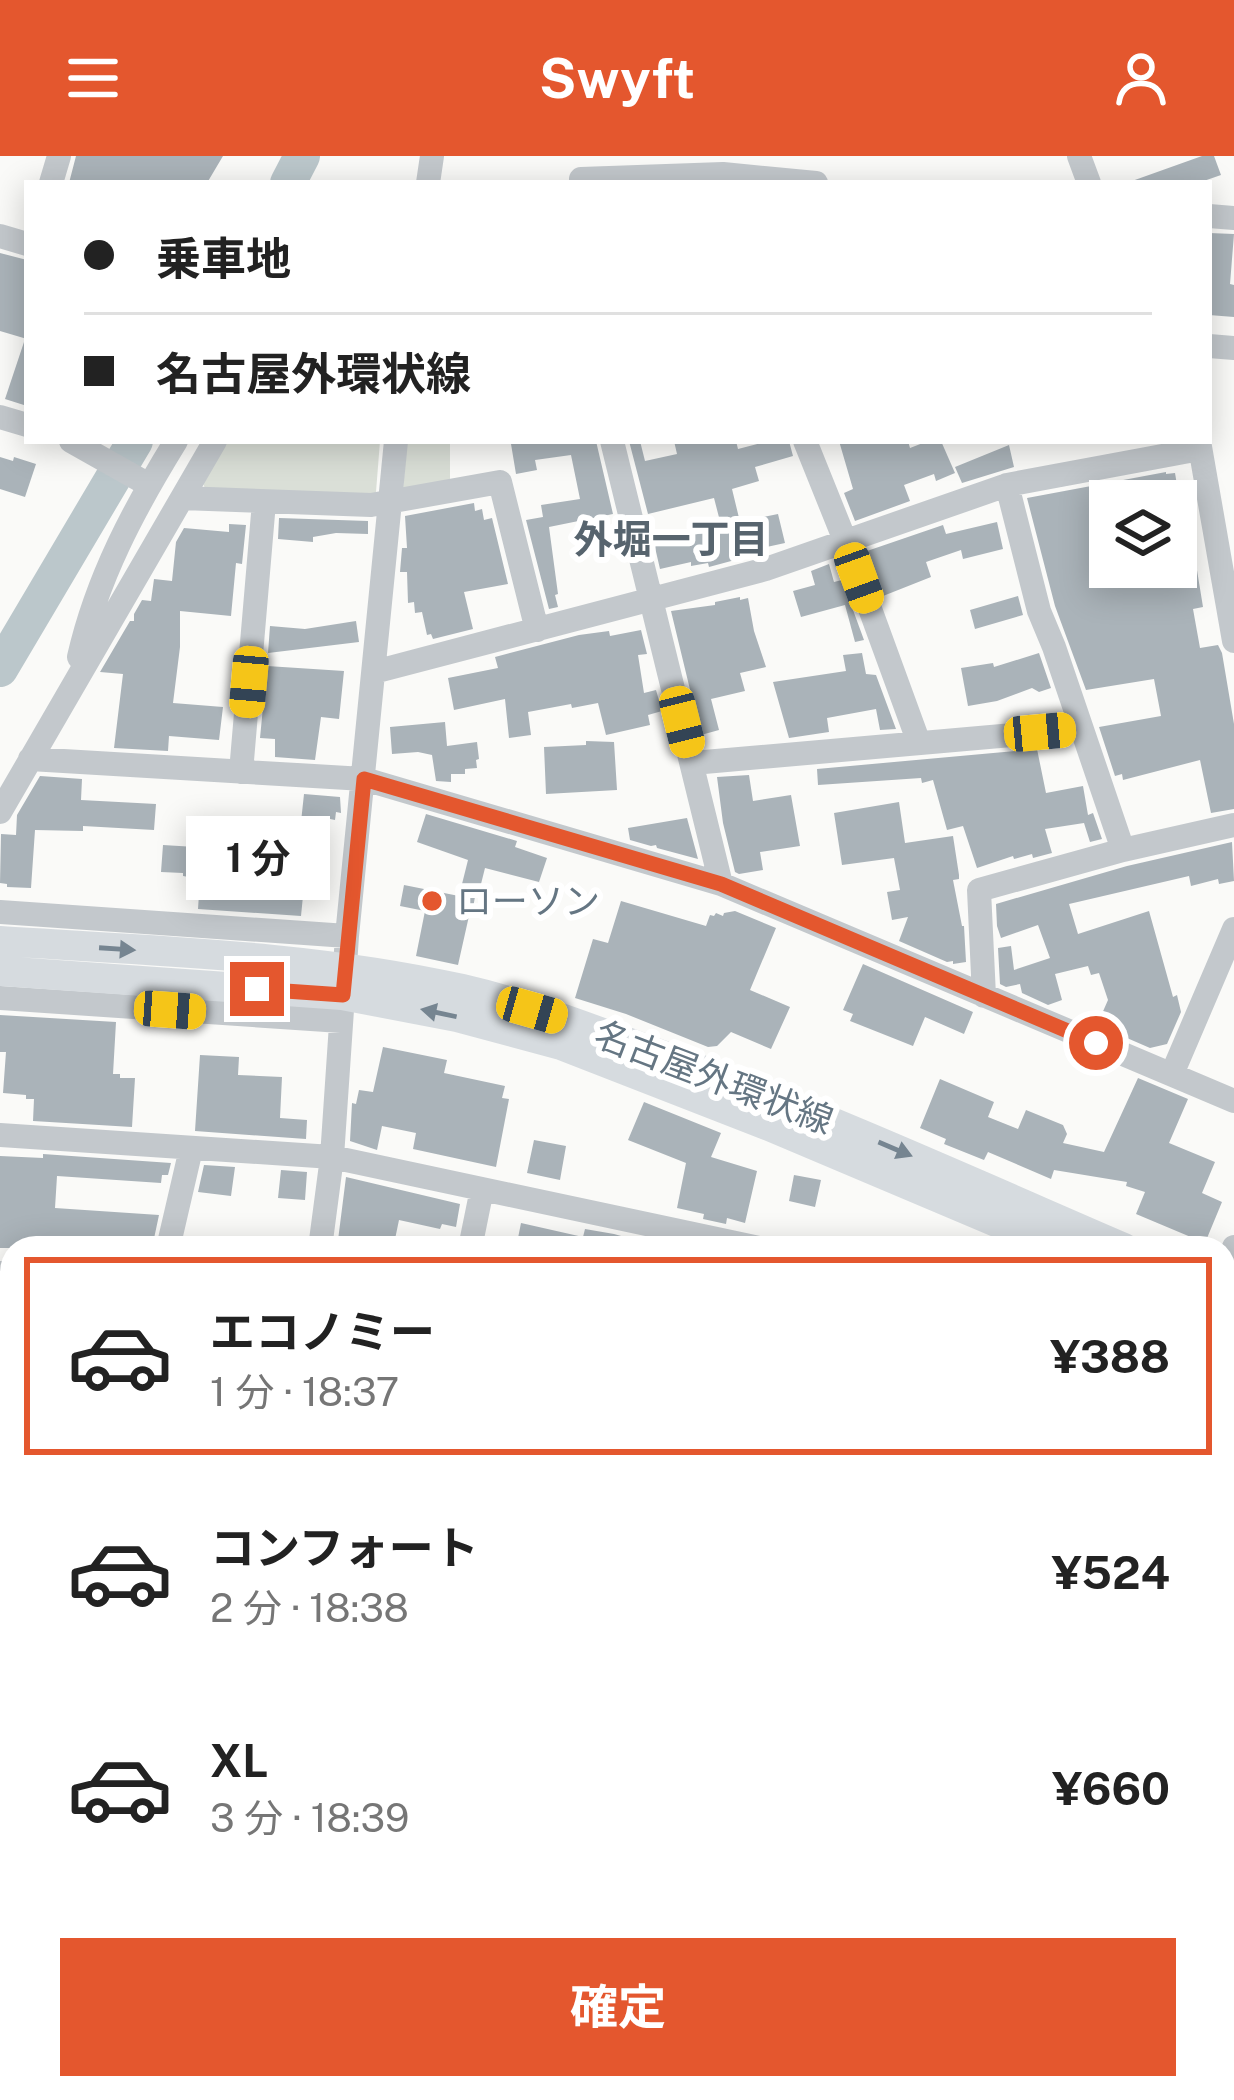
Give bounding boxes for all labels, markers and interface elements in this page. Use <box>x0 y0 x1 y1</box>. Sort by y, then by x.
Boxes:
icon: menu <box>60 45 126 111</box>
icon: person <box>1108 45 1174 111</box>
text: Swyft <box>539 47 695 110</box>
text: 乗車地 <box>156 232 291 285</box>
text: 名古屋外環状線 <box>156 347 471 400</box>
map controls <box>1089 480 1197 588</box>
button: layers <box>1089 480 1197 588</box>
district label: 外堀一丁目 <box>573 516 769 562</box>
car <box>830 538 888 618</box>
car <box>228 645 270 719</box>
car <box>656 683 708 761</box>
car <box>1003 711 1077 753</box>
callout: 1 分 <box>185 815 329 899</box>
text: 1 分 <box>226 835 290 881</box>
place label: ローソン <box>456 880 600 922</box>
marker: ローソン <box>419 888 445 914</box>
one-way arrow <box>99 939 136 958</box>
route end <box>230 962 284 1016</box>
car <box>492 983 572 1037</box>
car <box>133 990 207 1030</box>
one-way arrow <box>420 1003 458 1022</box>
street label: 名古屋外環状線 <box>589 1012 839 1142</box>
route start <box>1069 1016 1123 1070</box>
one-way arrow <box>877 1140 912 1160</box>
icon: car <box>66 1302 174 1410</box>
text: エコノミー <box>210 1305 435 1358</box>
text: ¥388 <box>1050 1330 1170 1383</box>
text: 1 分 · 18:37 <box>210 1369 399 1415</box>
icon: car <box>66 1518 174 1626</box>
text: コンフォート <box>210 1521 479 1574</box>
text: ¥524 <box>1052 1546 1170 1599</box>
text: 2 分 · 18:38 <box>210 1585 409 1631</box>
icon: car <box>66 1734 174 1842</box>
text: XL <box>210 1734 268 1787</box>
text: ¥660 <box>1052 1762 1170 1815</box>
text: 3 分 · 18:39 <box>210 1795 409 1841</box>
button: 確定 <box>60 1938 1176 2076</box>

